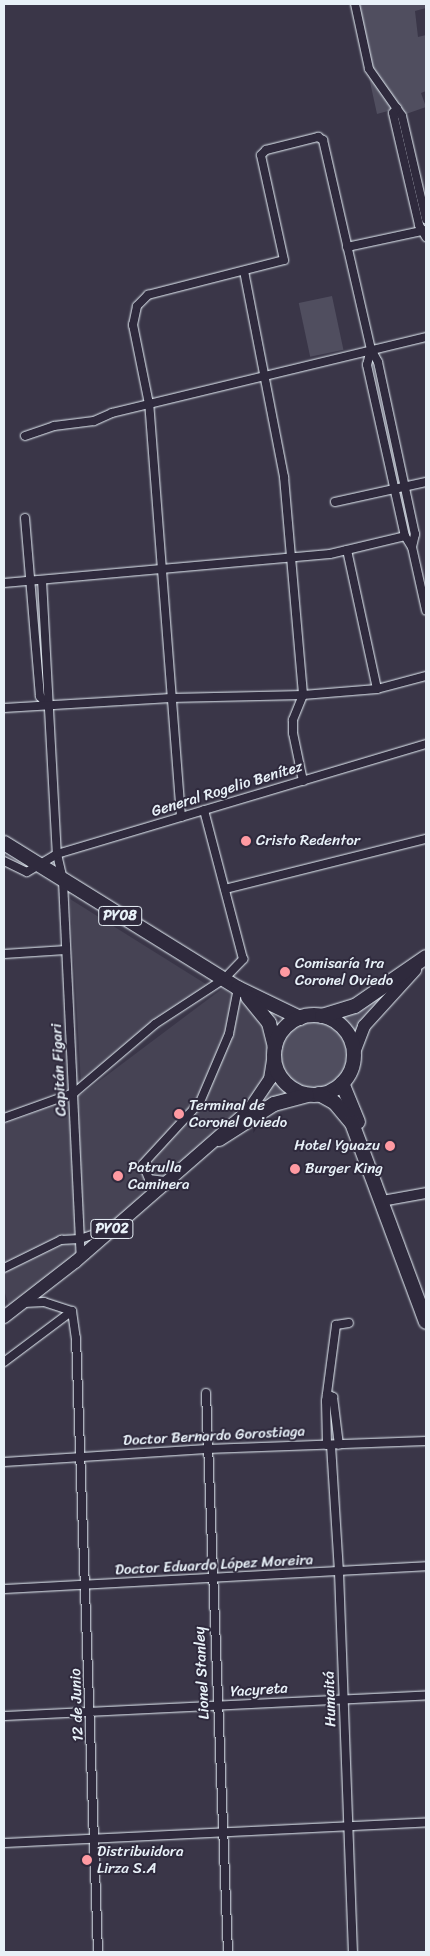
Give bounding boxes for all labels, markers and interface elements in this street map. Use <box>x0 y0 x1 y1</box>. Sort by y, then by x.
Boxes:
street label: General Rogelio Benítez <box>149 757 305 821</box>
place label: Cristo Redentor <box>256 832 360 850</box>
marker: Cristo Redentor <box>240 835 252 847</box>
road number: PY08 <box>98 904 142 928</box>
place label: Comisaría 1ra Coronel Oviedo <box>295 954 393 989</box>
marker: Comisaría 1ra Coronel Oviedo <box>279 966 291 978</box>
street label: Capitán Figari <box>48 1023 70 1117</box>
place label: Terminal de Coronel Oviedo <box>189 1096 287 1131</box>
marker: Terminal de Coronel Oviedo <box>173 1108 185 1120</box>
place label: Hotel Yguazu <box>294 1137 380 1155</box>
marker: Hotel Yguazu <box>384 1140 396 1152</box>
place label: Patrulla Caminera <box>128 1158 190 1193</box>
place label: Burger King <box>305 1160 383 1178</box>
marker: Burger King <box>289 1163 301 1175</box>
marker: Patrulla Caminera <box>112 1170 124 1182</box>
road number: PY02 <box>90 1218 134 1240</box>
street label: Doctor Bernardo Gorostiaga <box>122 1422 306 1450</box>
street label: Doctor Eduardo López Moreira <box>115 1551 313 1579</box>
street label: Lionel Stanley <box>191 1626 213 1720</box>
street label: 12 de Junio <box>67 1668 87 1742</box>
street label: Humaitá <box>320 1671 340 1727</box>
street label: Yacyreta <box>230 1679 288 1701</box>
place label: Distribuidora Lirza S.A <box>97 1842 183 1877</box>
marker: Distribuidora Lirza S.A <box>81 1854 93 1866</box>

